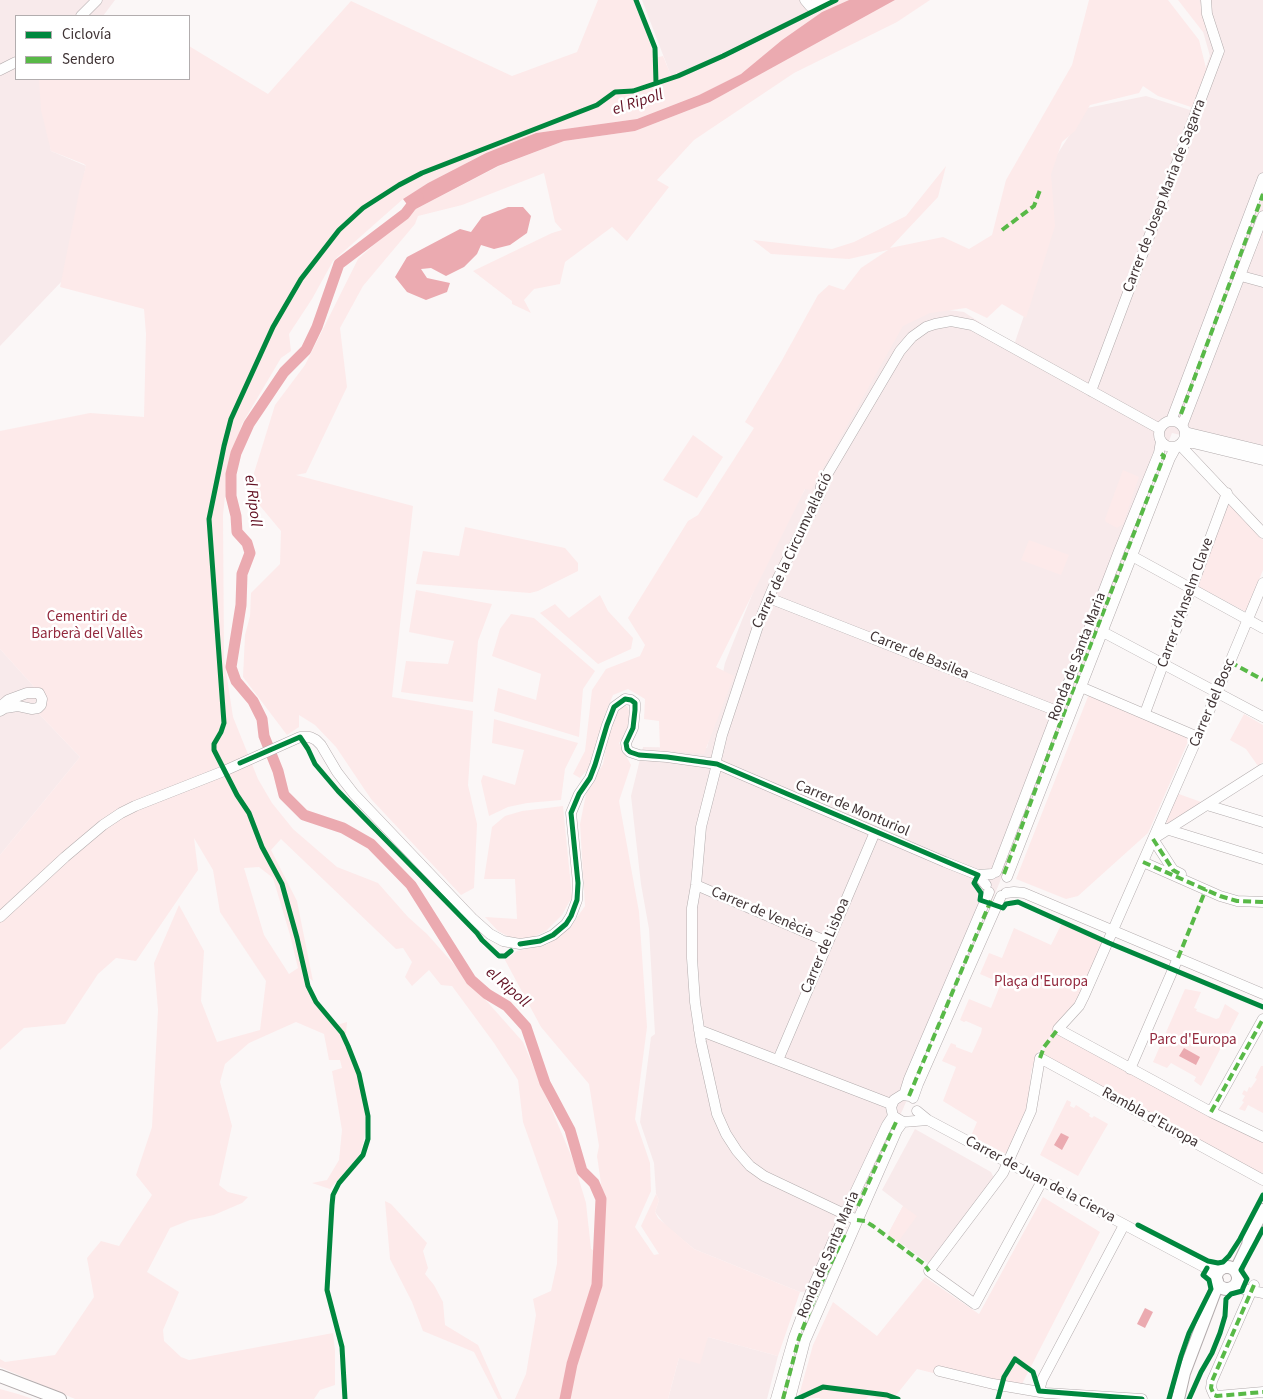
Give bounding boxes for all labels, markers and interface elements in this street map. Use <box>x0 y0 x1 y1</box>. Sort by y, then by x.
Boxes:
legend <box>15 15 190 80</box>
text: Ciclovía <box>62 24 111 45</box>
text: Sendero <box>62 49 115 70</box>
water label: el Ripoll <box>610 86 666 120</box>
street label: Carrer de Josep Maria de Sagarra <box>1120 97 1210 295</box>
street label: Carrer de la Circumval·lació <box>749 470 837 632</box>
water label: el Ripoll <box>239 474 265 528</box>
street label: Carrer d'Anselm Clave <box>1154 536 1218 670</box>
street label: Ronda de Santa Maria <box>1045 590 1111 724</box>
park label: Cementiri de Barberà del Vallès <box>31 609 143 644</box>
street label: Carrer de Basilea <box>867 628 971 684</box>
street label: Carrer del Bosc <box>1186 656 1240 750</box>
street label: Carrer de Monturiol <box>792 777 912 841</box>
street label: Carrer de Venècia <box>708 883 816 943</box>
street label: Carrer de Lisboa <box>798 896 854 996</box>
water label: el Ripoll <box>481 964 533 1012</box>
park label: Plaça d'Europa <box>994 974 1088 992</box>
park label: Parc d'Europa <box>1149 1032 1237 1050</box>
street label: Rambla d'Europa <box>1098 1084 1202 1152</box>
street label: Carrer de Juan de la Cierva <box>962 1133 1118 1227</box>
street label: Ronda de Santa Maria <box>794 1189 864 1321</box>

